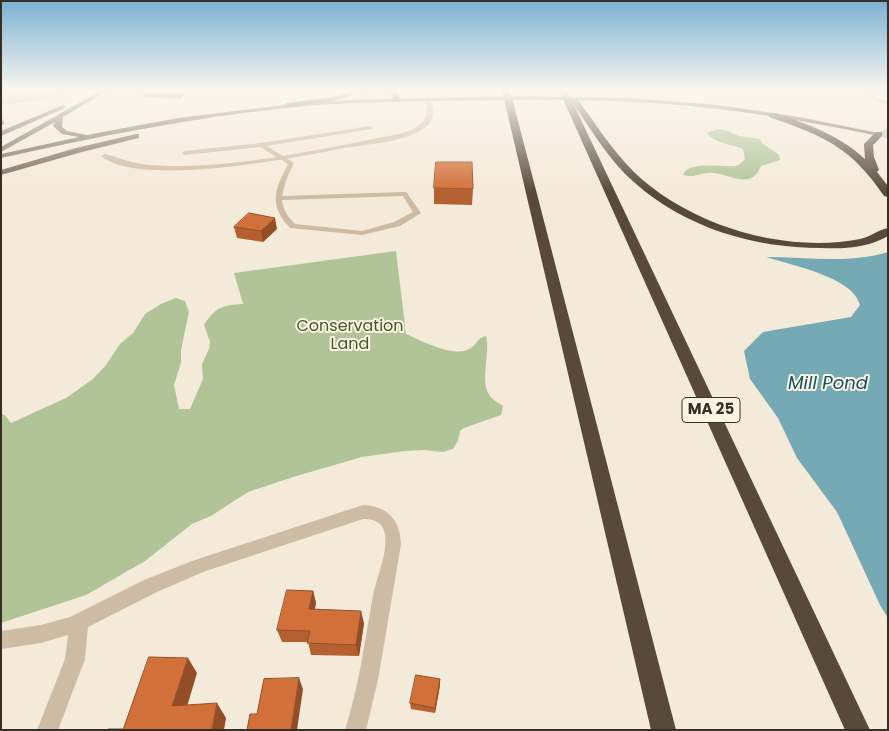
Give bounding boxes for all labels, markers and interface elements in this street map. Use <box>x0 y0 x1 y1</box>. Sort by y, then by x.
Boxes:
park label: Conservation Land <box>296 317 404 355</box>
water label: Mill Pond <box>788 373 868 395</box>
road number: MA 25 <box>682 398 740 422</box>

